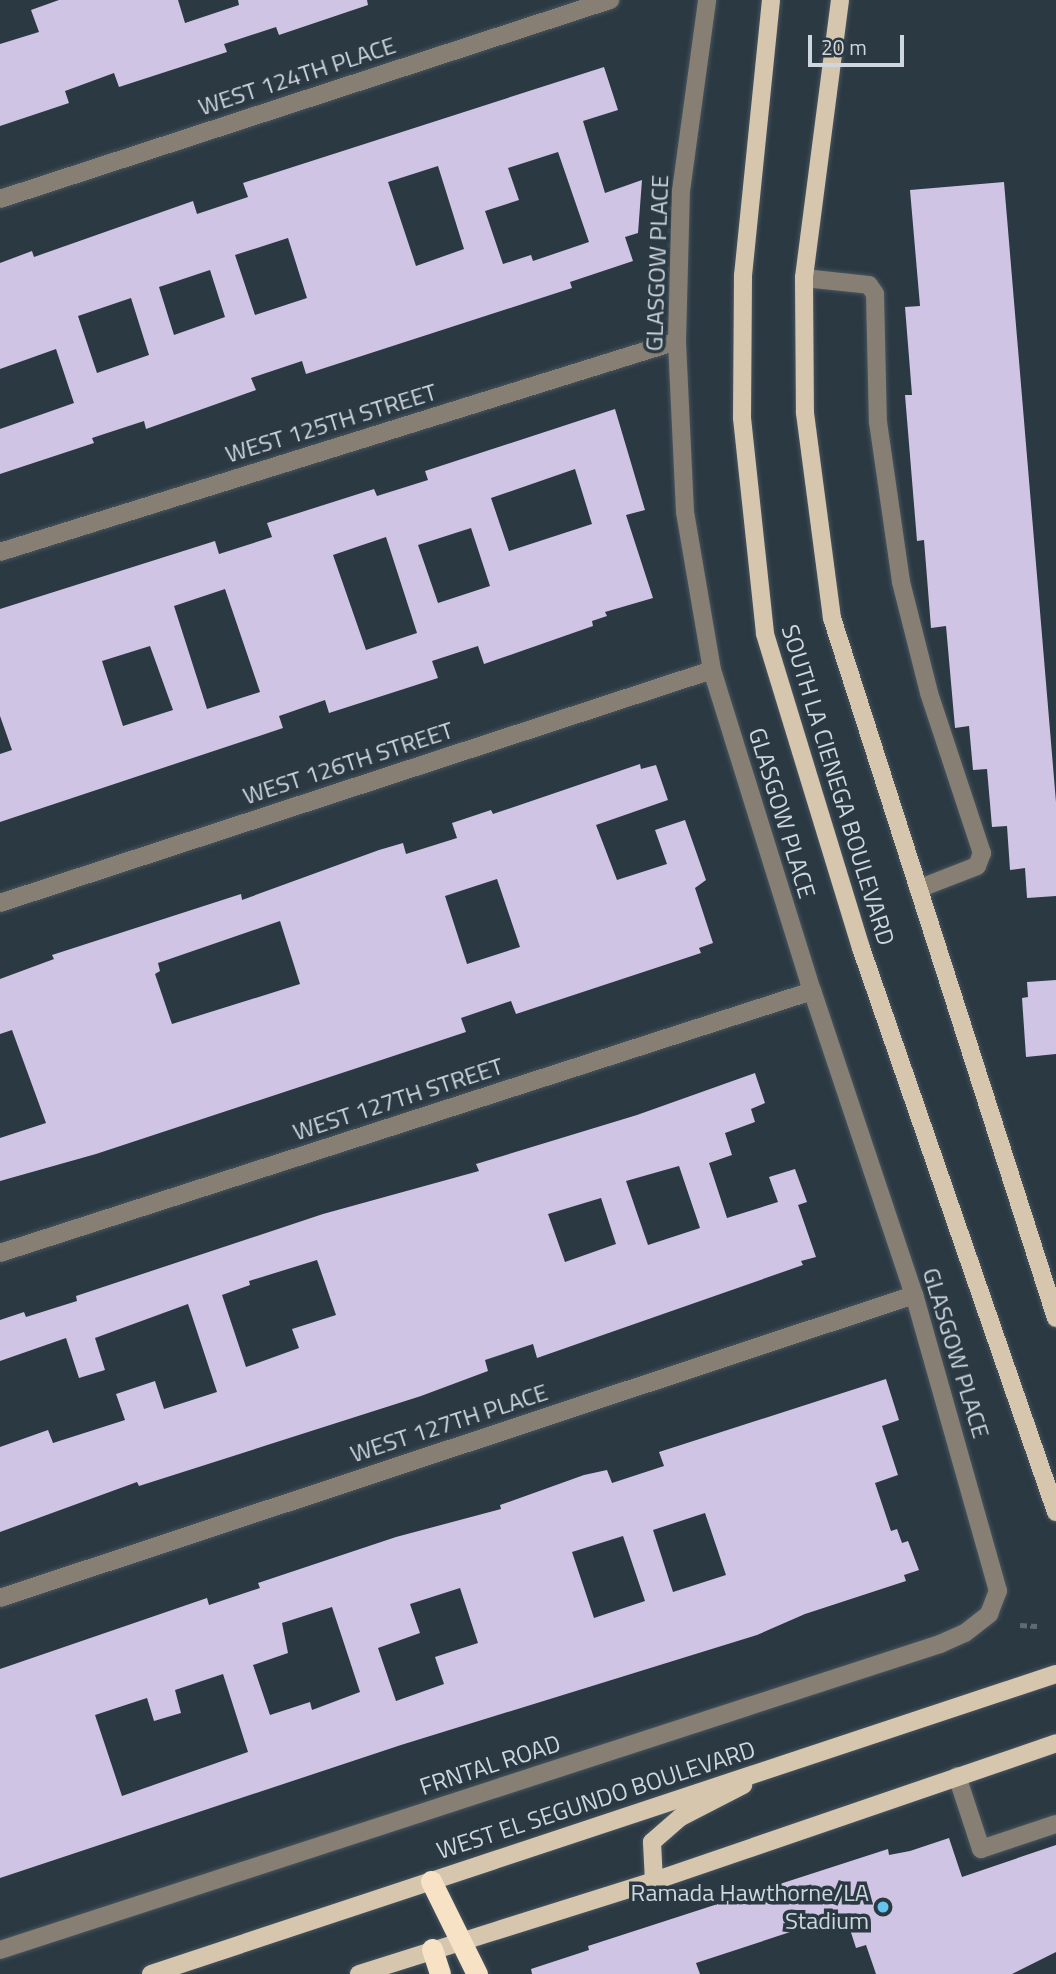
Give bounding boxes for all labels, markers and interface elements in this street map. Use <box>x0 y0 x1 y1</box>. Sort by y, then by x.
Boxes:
scale bar <box>811 21 907 65</box>
street label: WEST 124TH PLACE <box>195 30 399 122</box>
text: 20 m <box>821 31 867 63</box>
street label: GLASGOW PLACE <box>640 174 674 352</box>
street label: WEST 125TH STREET <box>222 377 440 469</box>
street label: SOUTH LA CIENEGA BOULEVARD <box>775 621 901 949</box>
street label: WEST 126TH STREET <box>239 715 457 811</box>
street label: GLASGOW PLACE <box>742 724 822 902</box>
street label: WEST 127TH STREET <box>289 1051 507 1147</box>
street label: GLASGOW PLACE <box>916 1264 996 1442</box>
street label: WEST 127TH PLACE <box>347 1377 551 1469</box>
street label: FRNTAL ROAD <box>416 1729 564 1801</box>
street label: WEST EL SEGUNDO BOULEVARD <box>433 1735 759 1865</box>
place label: Ramada Hawthorne/LA Stadium <box>631 1879 869 1935</box>
marker: Ramada Hawthorne/LA Stadium <box>875 1899 891 1915</box>

